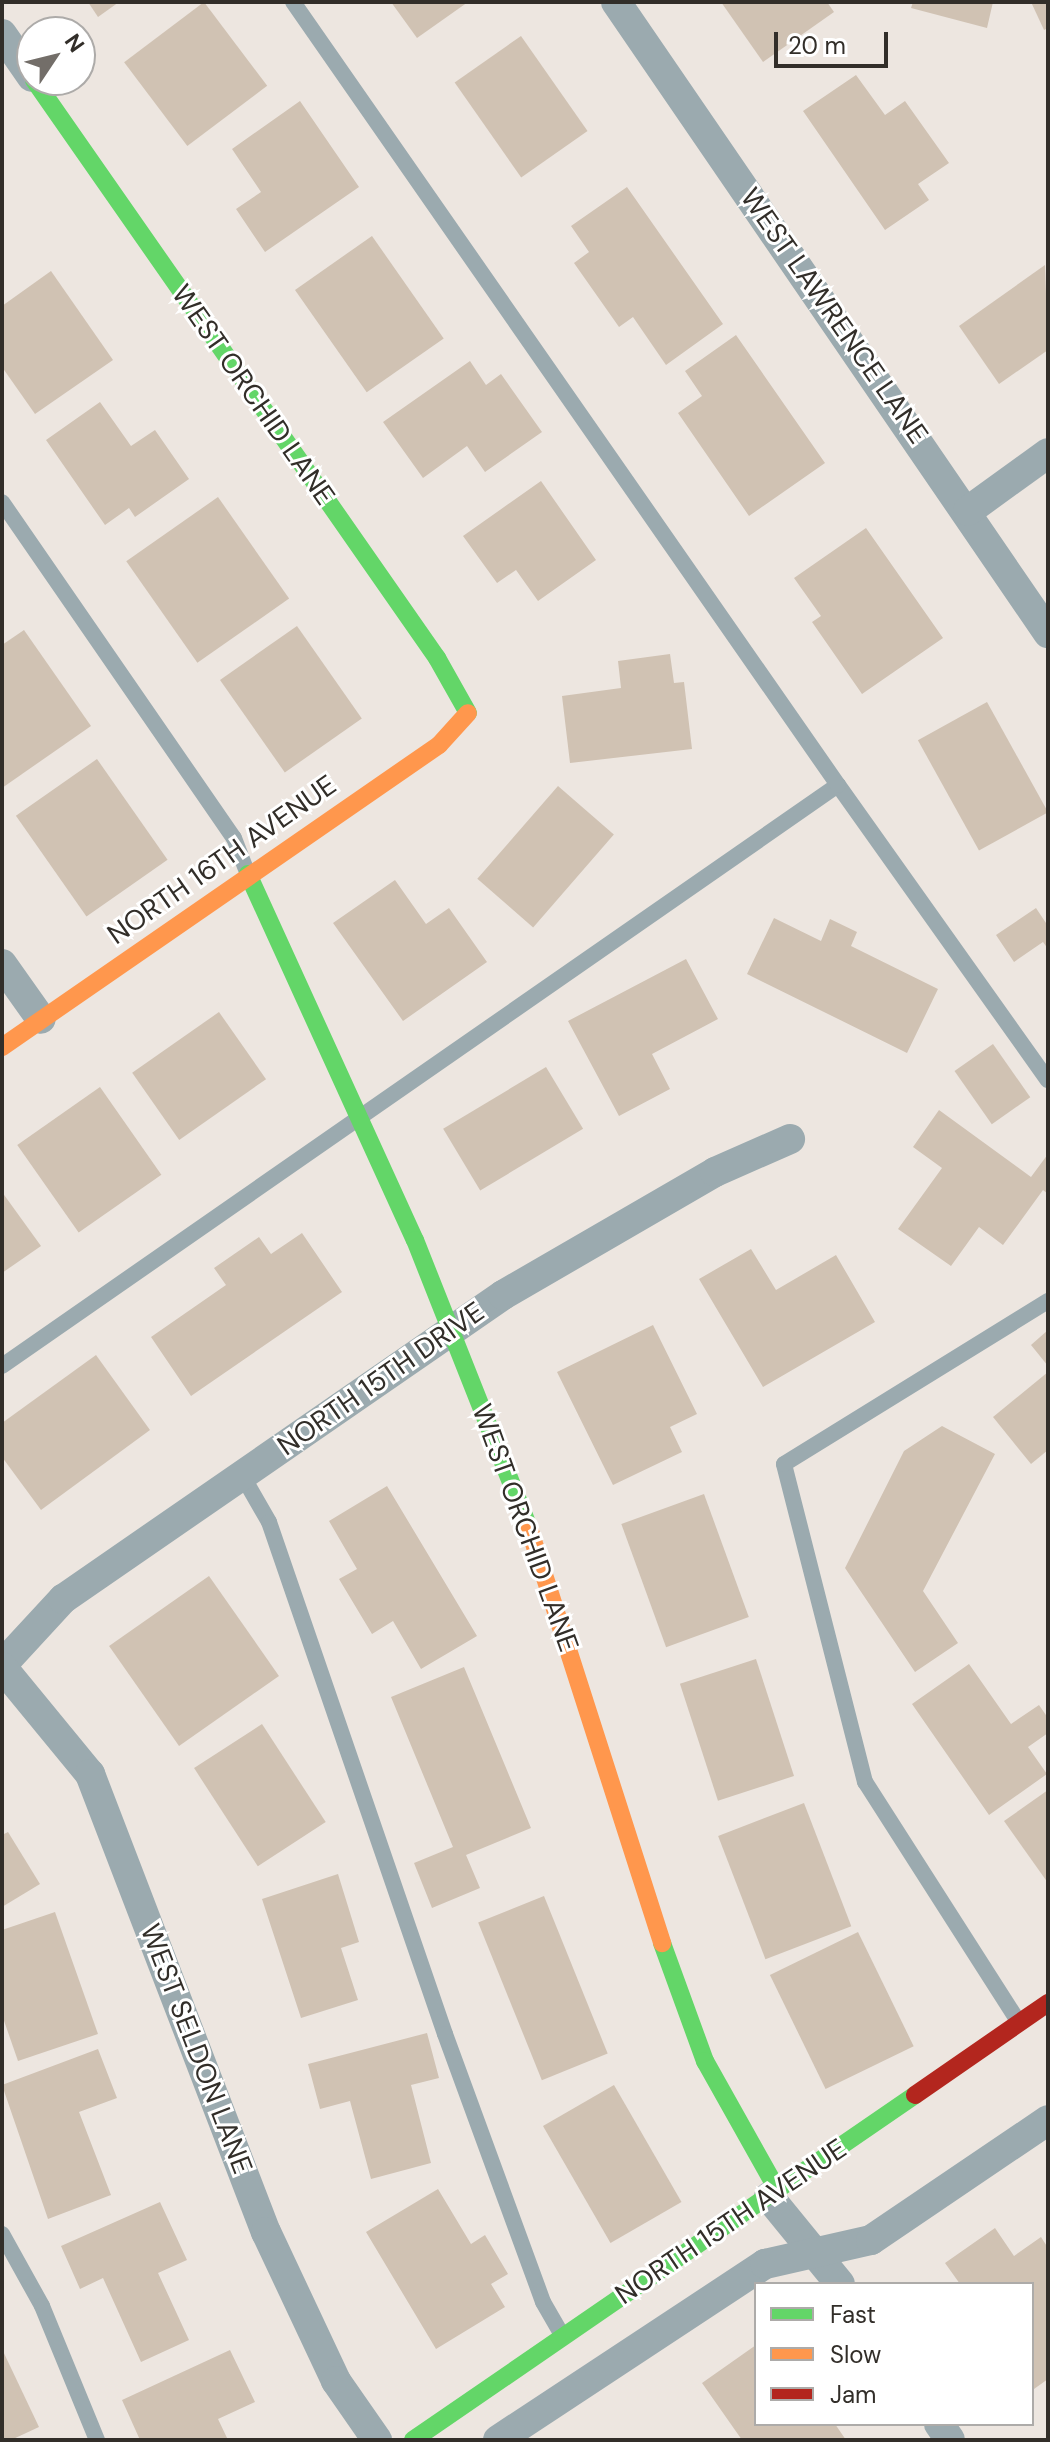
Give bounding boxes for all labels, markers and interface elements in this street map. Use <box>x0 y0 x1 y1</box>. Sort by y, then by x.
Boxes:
north arrow <box>16 16 96 96</box>
scale bar <box>778 16 892 66</box>
text: N <box>58 28 91 58</box>
text: 20 m <box>788 30 846 61</box>
street label: WEST LAWRENCE LANE <box>733 182 935 450</box>
street label: WEST ORCHID LANE <box>164 278 342 512</box>
street label: NORTH 16TH AVENUE <box>101 768 343 952</box>
street label: NORTH 15TH DRIVE <box>271 1295 491 1463</box>
street label: WEST ORCHID LANE <box>465 1400 585 1656</box>
street label: WEST SELDON LANE <box>133 1919 259 2179</box>
street label: NORTH 15TH AVENUE <box>609 2132 853 2312</box>
legend <box>754 2282 1034 2426</box>
text: Fast <box>830 2299 876 2330</box>
text: Slow <box>830 2339 881 2370</box>
text: Jam <box>830 2379 876 2410</box>

